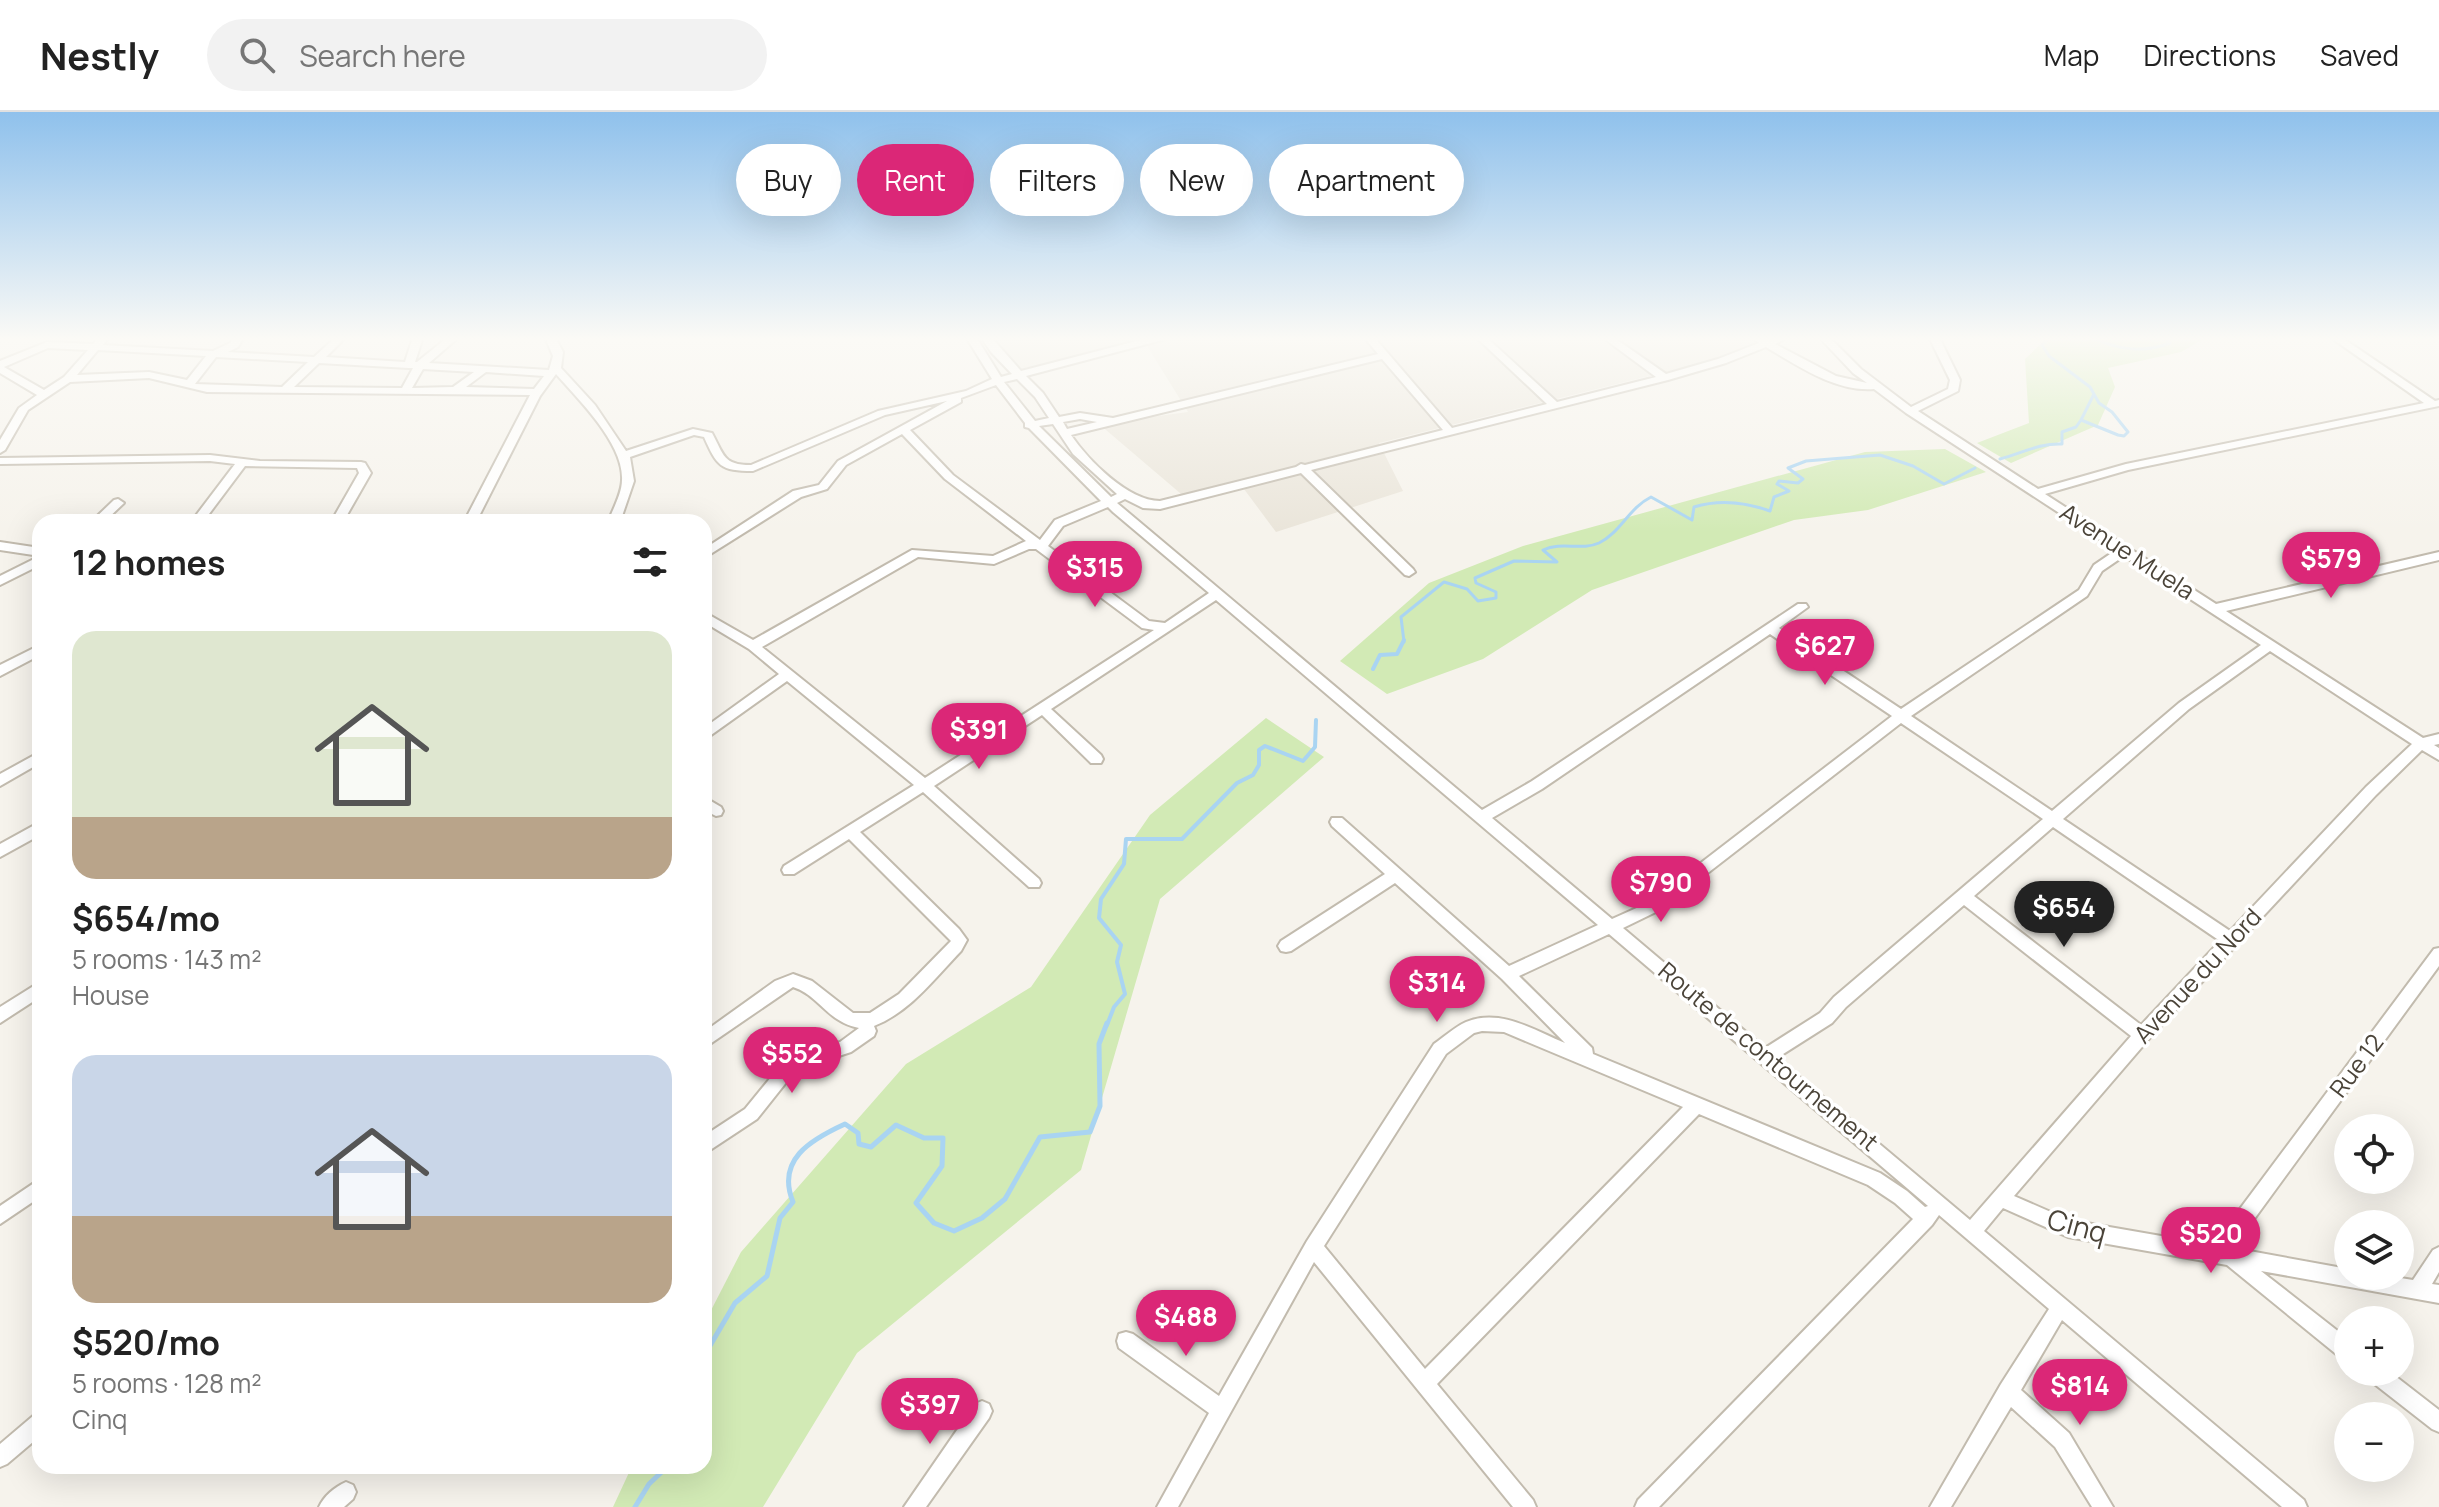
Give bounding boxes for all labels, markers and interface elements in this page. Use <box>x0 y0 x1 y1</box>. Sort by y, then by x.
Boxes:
search box <box>207 19 767 91</box>
text: Nestly <box>40 29 159 81</box>
icon: search <box>235 33 279 77</box>
text: Search here <box>299 35 466 76</box>
text: Map <box>2044 36 2099 74</box>
text: Directions <box>2143 36 2276 74</box>
text: Saved <box>2320 36 2399 74</box>
chip: Buy <box>736 144 841 216</box>
chip: Rent <box>857 144 974 216</box>
chip: Filters <box>990 144 1124 216</box>
chip: New <box>1140 144 1253 216</box>
chip: Apartment <box>1269 144 1464 216</box>
street label: Avenue Muela <box>2054 495 2202 607</box>
pin: $579 <box>2284 532 2378 600</box>
text: 12 homes <box>72 539 225 585</box>
icon: filters <box>628 540 672 584</box>
text: $579 <box>2300 540 2362 576</box>
pin: $315 <box>1048 541 1142 609</box>
text: $315 <box>1066 549 1124 585</box>
pin: $627 <box>1778 619 1872 687</box>
text: $627 <box>1794 627 1856 663</box>
icon: home <box>300 683 444 827</box>
pin: $391 <box>932 703 1026 771</box>
text: $391 <box>950 711 1009 747</box>
pin: $790 <box>1614 856 1708 924</box>
text: $790 <box>1629 864 1693 900</box>
pin: $654 <box>2017 881 2111 949</box>
text: $654 <box>2032 889 2096 925</box>
text: $654/mo <box>72 895 220 941</box>
street label: Avenue du Nord <box>2126 900 2268 1050</box>
text: 5 rooms · 143 m² <box>72 941 262 977</box>
street label: Route de contournement <box>1652 954 1886 1158</box>
pin: $314 <box>1390 956 1484 1024</box>
text: $314 <box>1408 964 1466 1000</box>
text: House <box>72 977 149 1013</box>
pin: $552 <box>745 1027 839 1095</box>
street label: Rue 12 <box>2321 1027 2390 1103</box>
text: $552 <box>761 1035 823 1071</box>
icon: home <box>300 1107 444 1251</box>
map controls <box>2334 1114 2414 1482</box>
button: locate <box>2334 1114 2414 1194</box>
street label: Cinq <box>2043 1199 2111 1251</box>
pin: $520 <box>2164 1207 2258 1275</box>
button: layers <box>2334 1210 2414 1290</box>
text: $520 <box>2179 1215 2243 1251</box>
pin: $488 <box>1139 1290 1233 1358</box>
text: $488 <box>1154 1298 1218 1334</box>
button: + <box>2334 1306 2414 1386</box>
text: $520/mo <box>72 1319 220 1365</box>
pin: $814 <box>2033 1359 2127 1427</box>
text: 5 rooms · 128 m² <box>72 1365 262 1401</box>
text: $814 <box>2050 1367 2110 1403</box>
pin: $397 <box>883 1378 977 1446</box>
text: $397 <box>899 1386 961 1422</box>
text: Cinq <box>72 1401 128 1437</box>
button: − <box>2334 1402 2414 1482</box>

